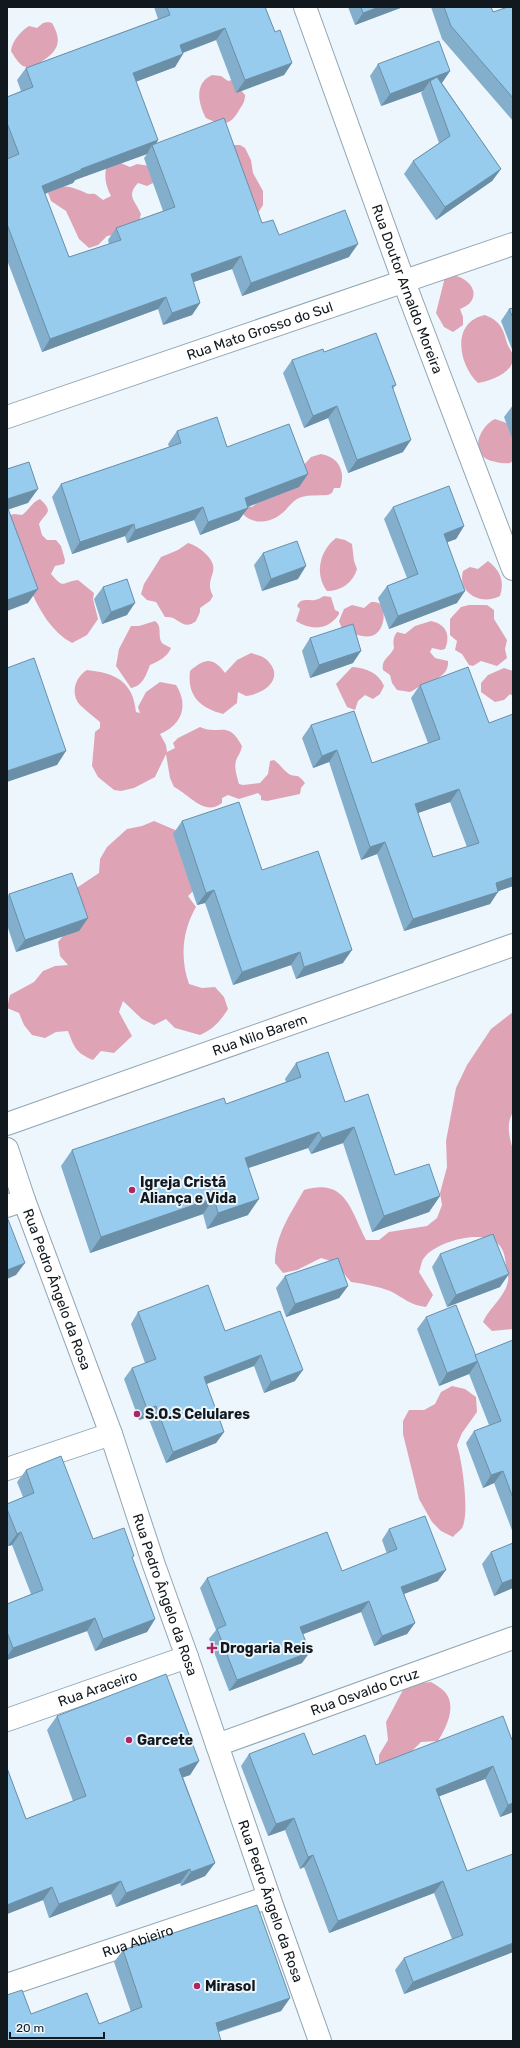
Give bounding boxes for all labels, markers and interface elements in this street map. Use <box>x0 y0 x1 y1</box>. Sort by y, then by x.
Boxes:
street label: Rua Doutor Arnaldo Moreira <box>368 202 447 376</box>
street label: Rua Mato Grosso do Sul <box>184 298 335 363</box>
street label: Rua Nilo Barem <box>210 1010 309 1059</box>
place label: Igreja Cristã Aliança e Vida <box>140 1174 236 1207</box>
marker: Igreja Cristã Aliança e Vida <box>127 1185 137 1195</box>
street label: Rua Pedro Ângelo da Rosa <box>19 1206 95 1372</box>
place label: S.O.S Celulares <box>145 1406 250 1423</box>
marker: S.O.S Celulares <box>132 1409 142 1419</box>
street label: Rua Pedro Ângelo da Rosa <box>129 1511 201 1678</box>
place label: Drogaria Reis <box>220 1640 314 1657</box>
marker: Drogaria Reis <box>207 1643 217 1653</box>
street label: Rua Osvaldo Cruz <box>308 1664 421 1719</box>
street label: Rua Araceiro <box>56 1667 140 1710</box>
place label: Garcete <box>137 1732 193 1749</box>
marker: Garcete <box>124 1735 134 1745</box>
street label: Rua Pedro Ângelo da Rosa <box>235 1818 307 1984</box>
street label: Rua Abieiro <box>100 1921 176 1961</box>
place label: Mirasol <box>205 1978 255 1995</box>
marker: Mirasol <box>192 1981 202 1991</box>
scale bar <box>10 2014 104 2040</box>
text: 20 m <box>16 2021 44 2035</box>

